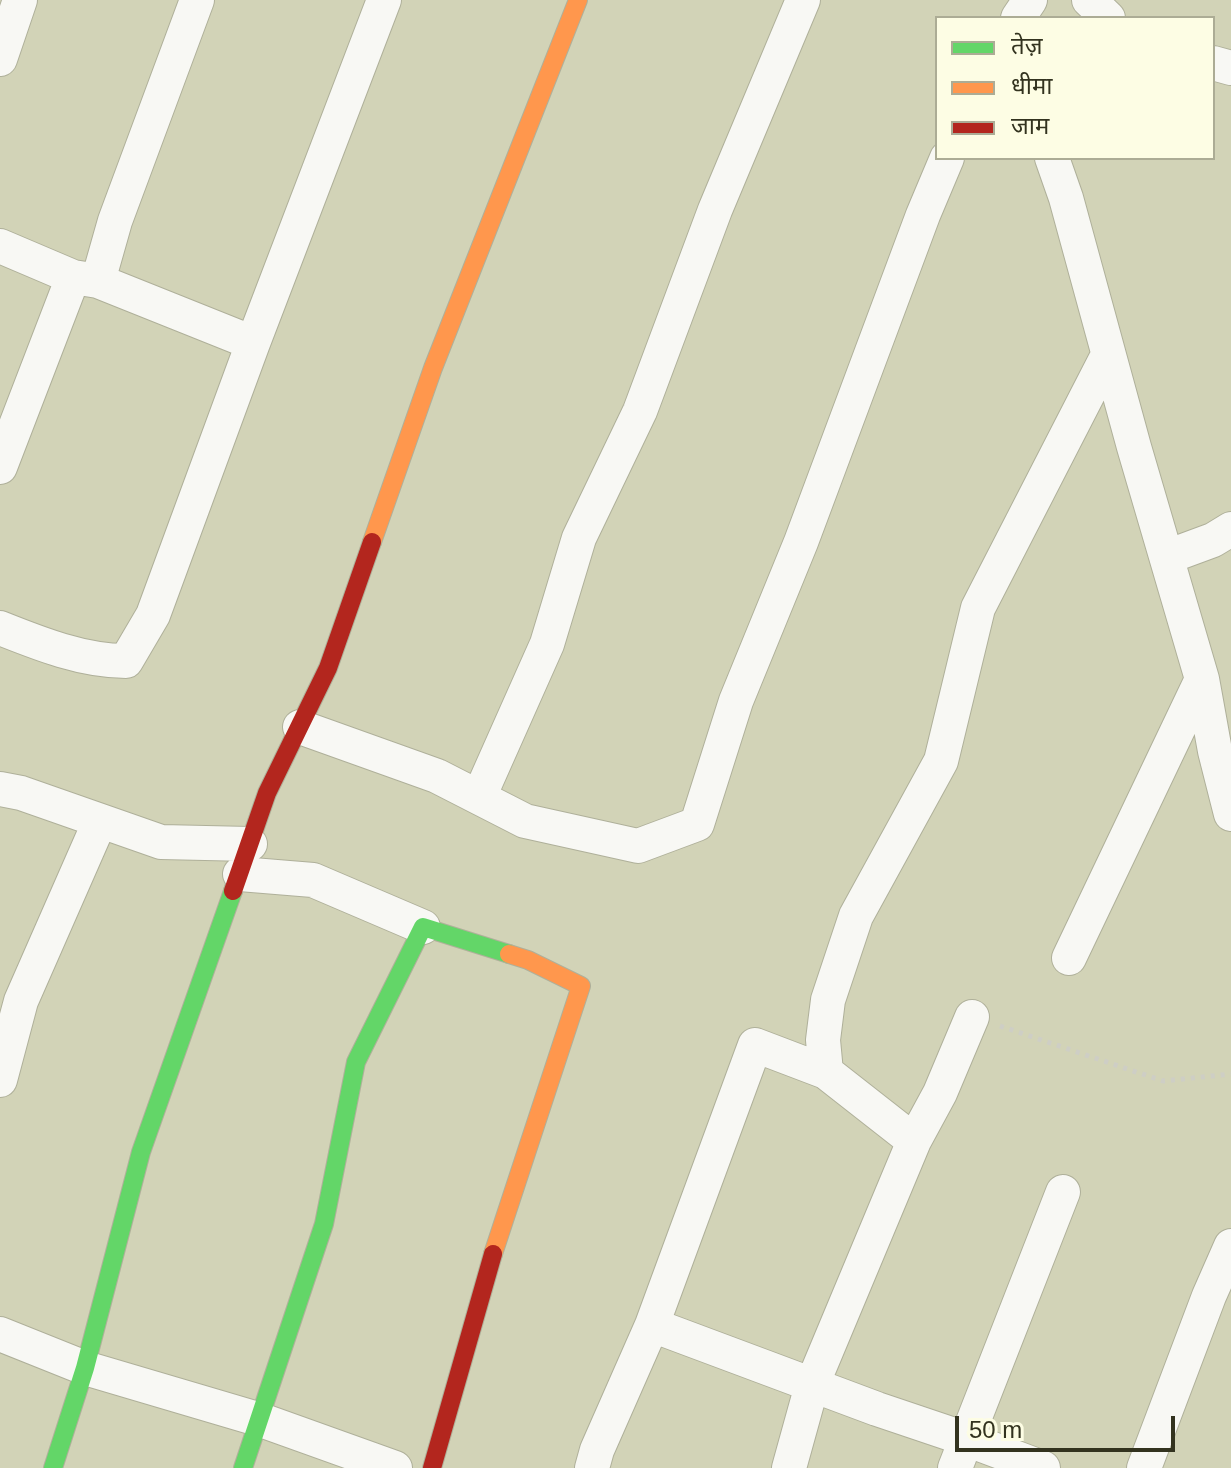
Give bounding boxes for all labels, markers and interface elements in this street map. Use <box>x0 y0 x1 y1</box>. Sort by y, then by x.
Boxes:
legend <box>935 16 1215 160</box>
text: तेज़ <box>1011 32 1043 59</box>
text: धीमा <box>1011 72 1053 99</box>
text: जाम <box>1011 112 1049 139</box>
scale bar <box>959 1400 1179 1450</box>
text: 50 m <box>969 1416 1022 1443</box>

